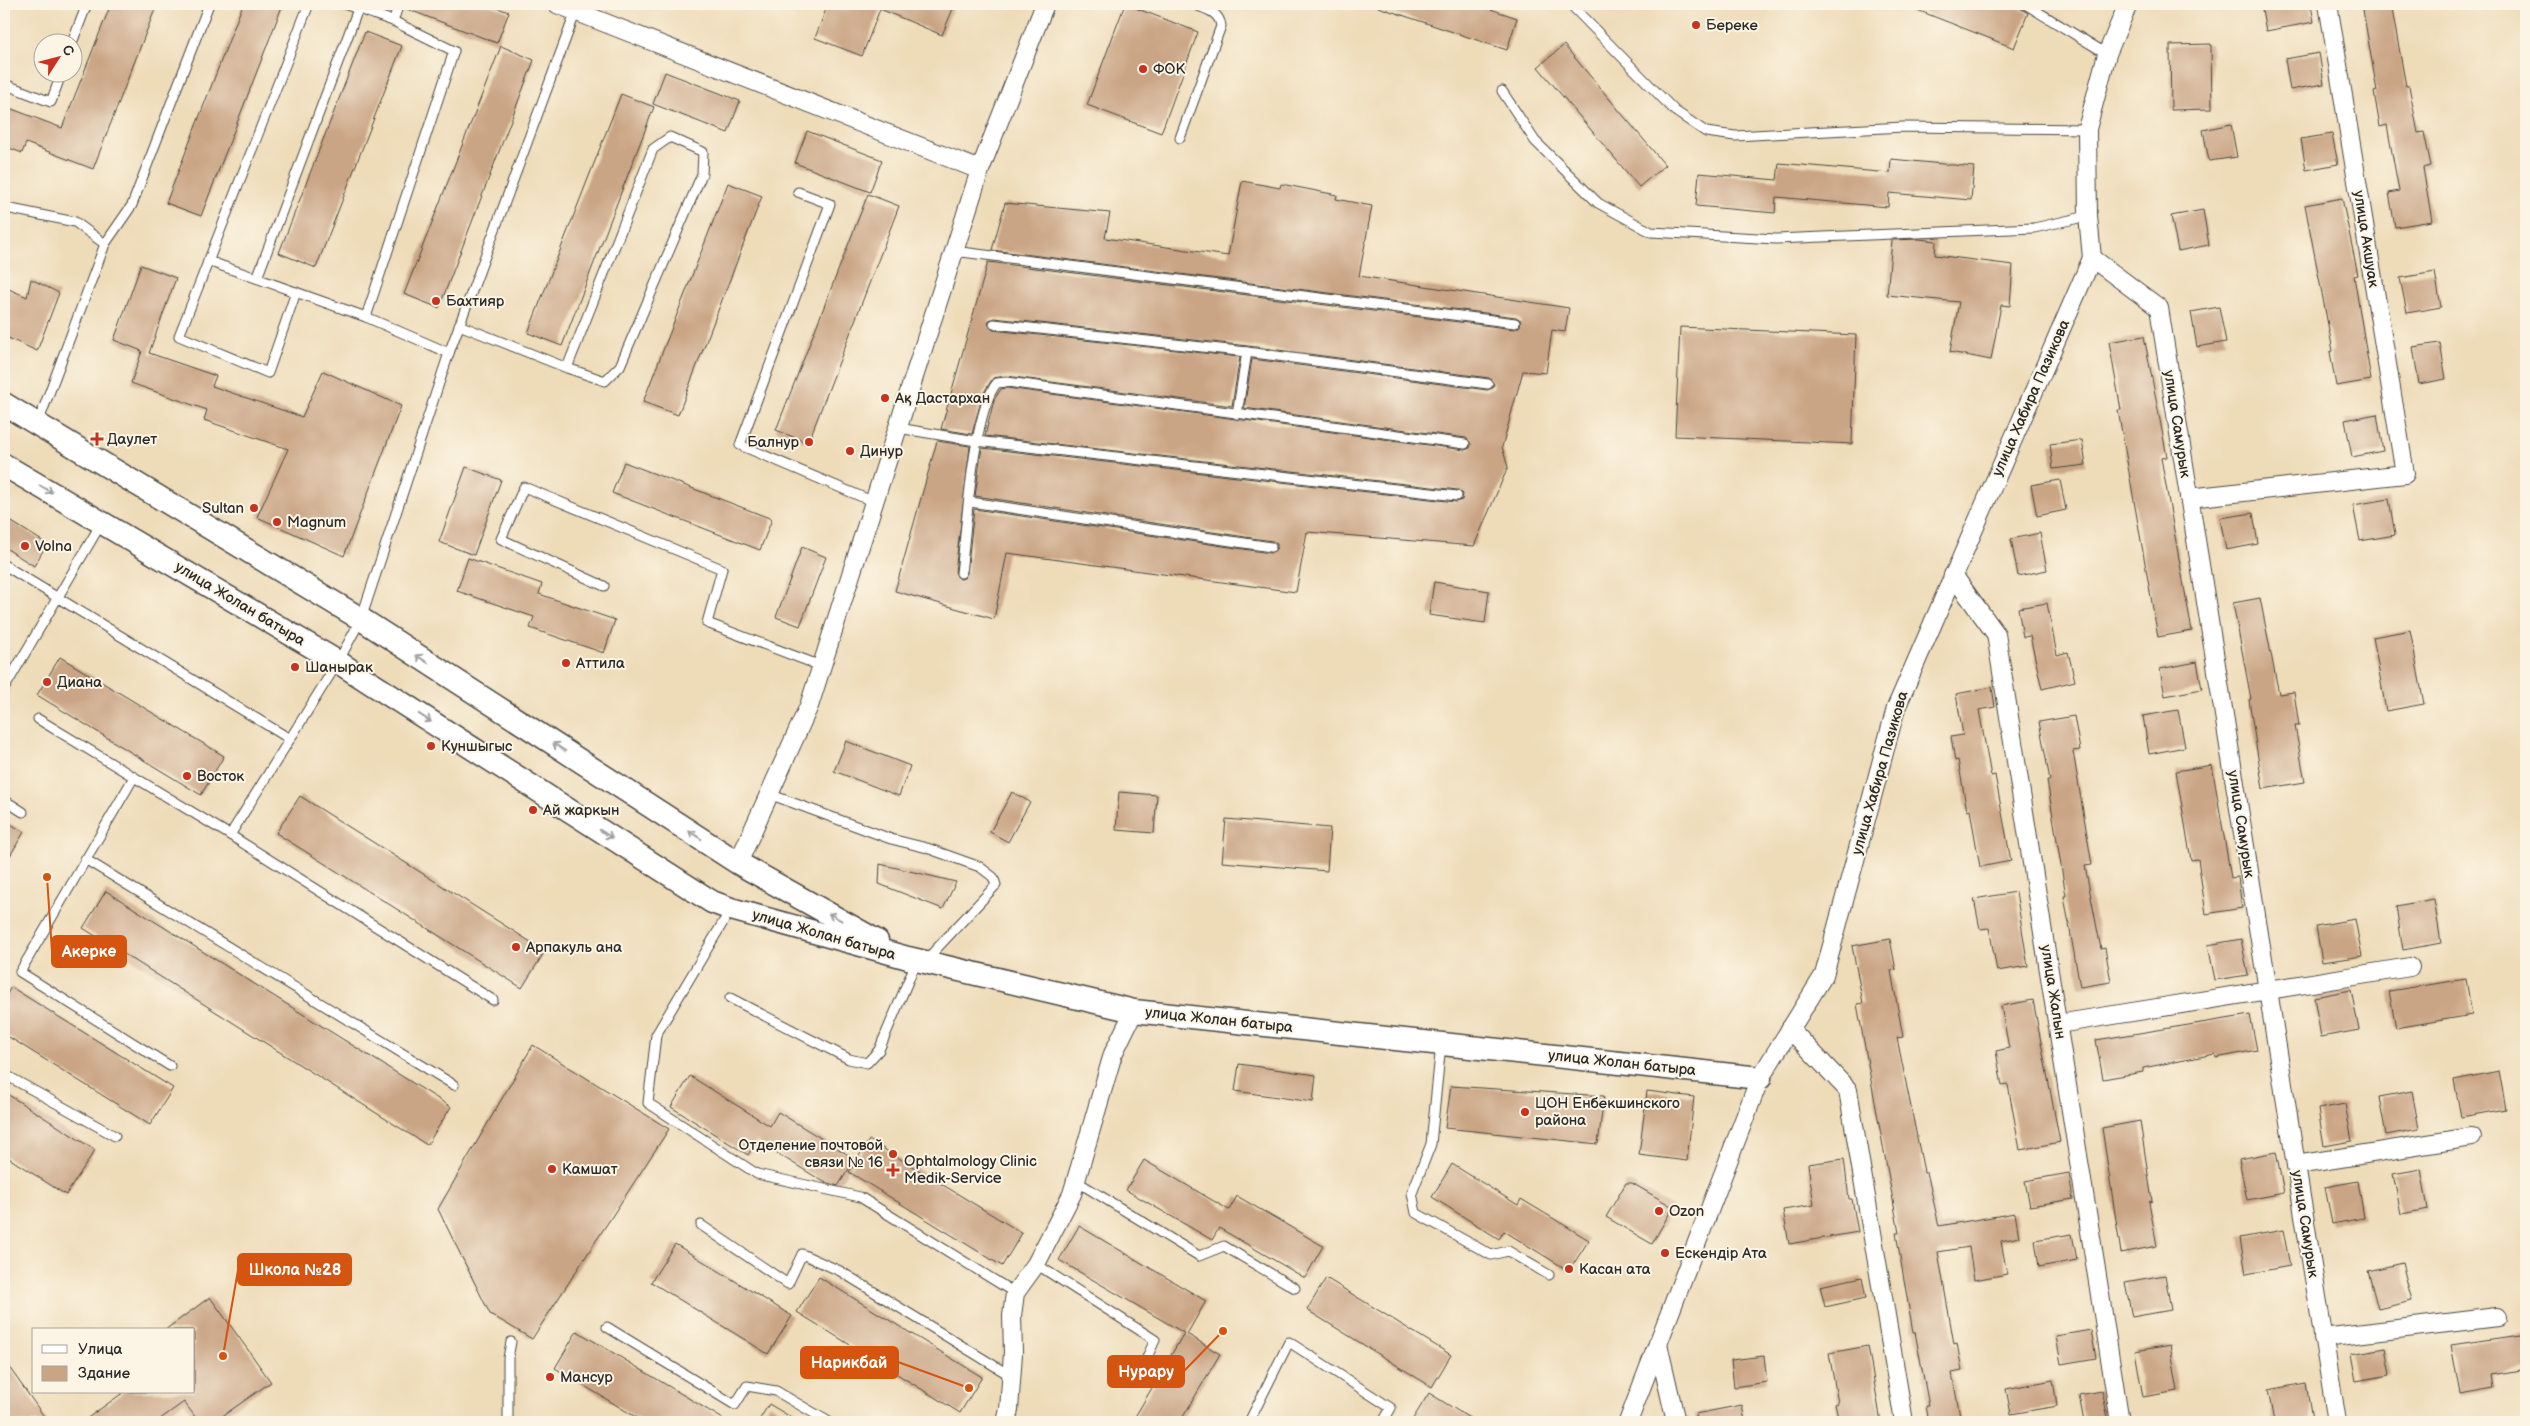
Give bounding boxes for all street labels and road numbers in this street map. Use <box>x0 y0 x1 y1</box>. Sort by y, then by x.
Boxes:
street label: улица Акшуак <box>2349 189 2383 289</box>
street label: улица Хабира Пазикова <box>1988 317 2074 479</box>
street label: улица Самурык <box>2159 369 2195 479</box>
street label: улица Жолан батыра <box>171 558 309 650</box>
street label: улица Хабира Пазикова <box>1848 689 1913 857</box>
street label: улица Самурык <box>2223 769 2259 879</box>
street label: улица Жолан батыра <box>750 905 898 965</box>
street label: улица Жалын <box>2036 943 2070 1041</box>
street label: улица Жолан батыра <box>1144 1003 1294 1037</box>
street label: улица Жолан батыра <box>1547 1046 1697 1080</box>
street label: улица Самурык <box>2287 1169 2323 1279</box>

